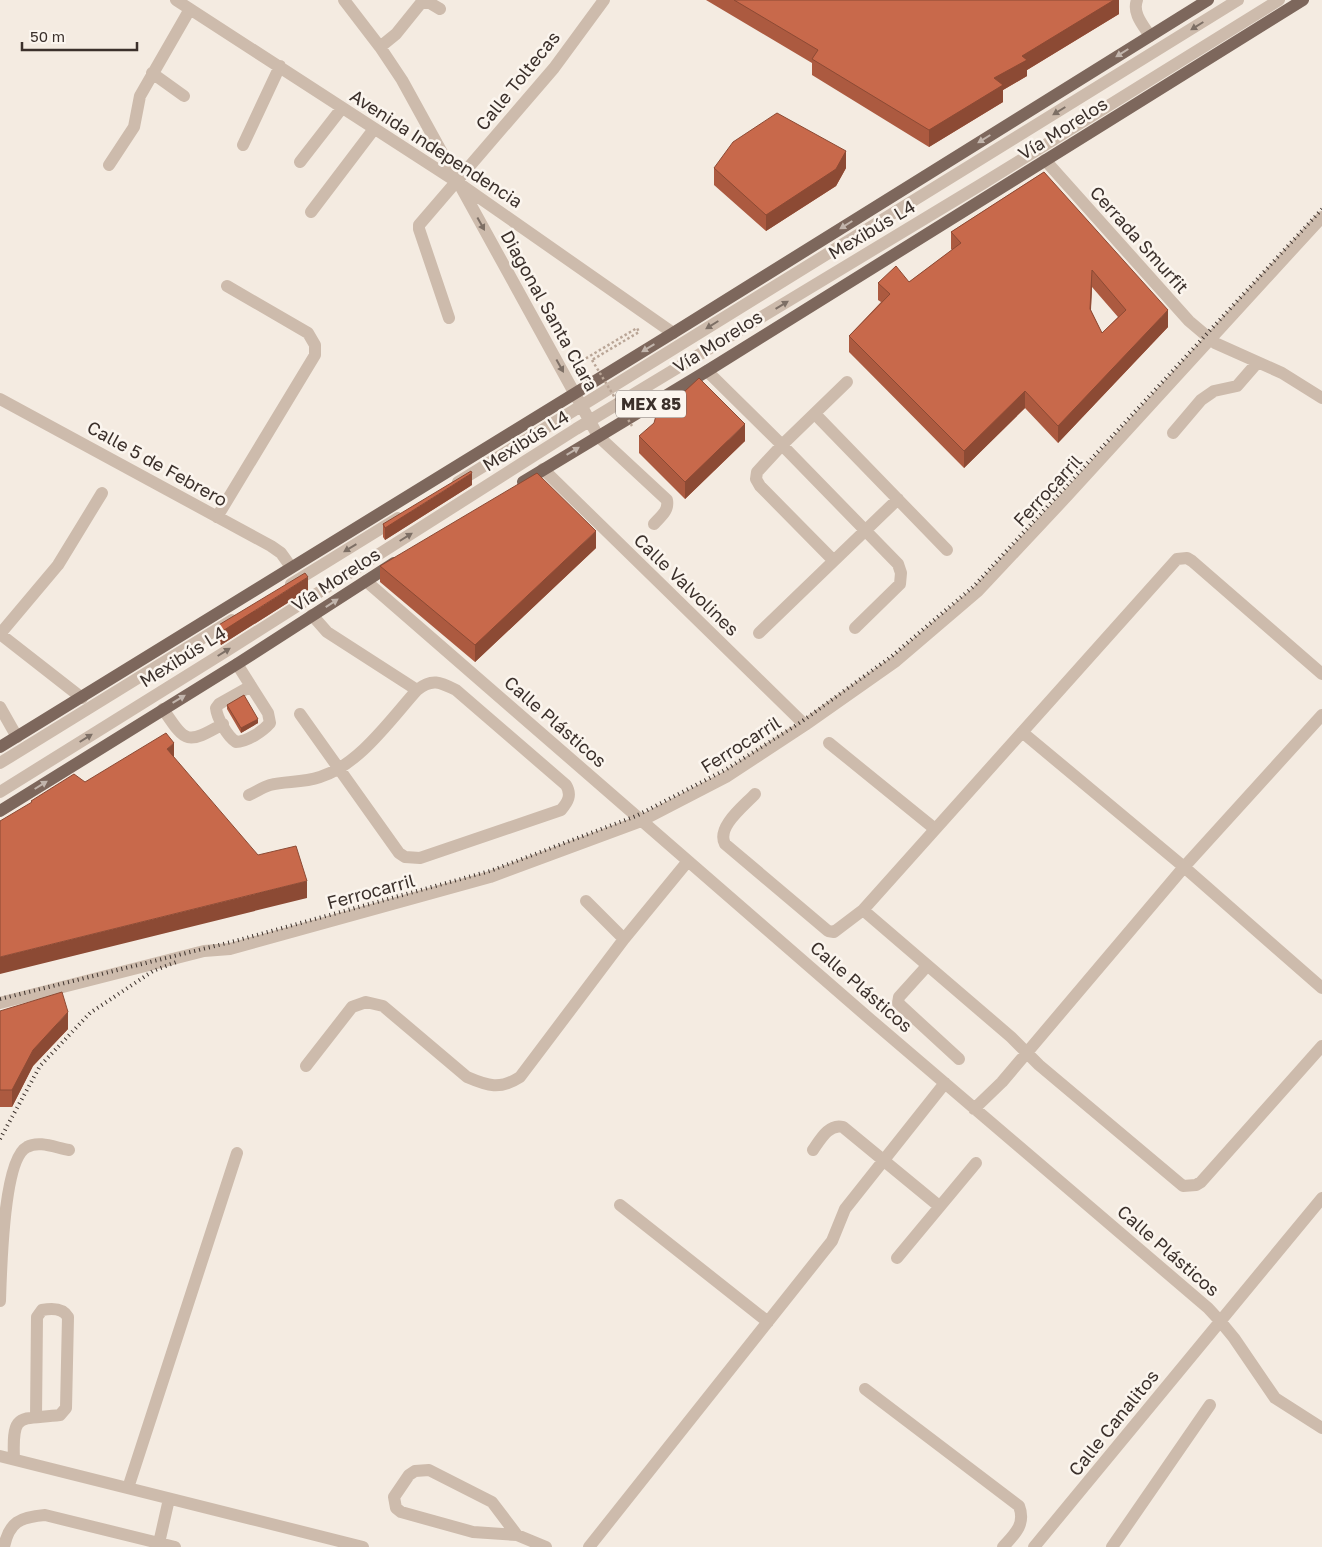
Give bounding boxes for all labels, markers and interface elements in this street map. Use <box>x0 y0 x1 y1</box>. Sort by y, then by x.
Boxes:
scale bar <box>22 20 138 52</box>
one-way arrow <box>1190 21 1204 30</box>
street label: Calle Toltecas <box>470 26 564 135</box>
text: 50 m <box>30 27 65 45</box>
one-way arrow <box>1115 49 1128 58</box>
street label: Avenida Independencia <box>346 84 527 212</box>
street label: Vía Morelos <box>1014 92 1111 164</box>
one-way arrow <box>1052 107 1065 116</box>
one-way arrow <box>977 135 990 144</box>
street label: Cerrada Smurfit <box>1086 181 1194 298</box>
street label: Mexibús L4 <box>824 195 919 264</box>
one-way arrow <box>477 217 485 232</box>
one-way arrow <box>839 221 852 230</box>
street label: Diagonal Santa Clara <box>496 226 603 395</box>
one-way arrow <box>775 300 788 309</box>
street label: Vía Morelos <box>669 305 766 377</box>
one-way arrow <box>706 321 719 330</box>
one-way arrow <box>642 343 655 353</box>
one-way arrow <box>556 359 564 374</box>
road number: MEX 85 <box>616 390 686 418</box>
street label: Mexibús L4 <box>478 405 573 475</box>
street label: Calle 5 de Febrero <box>84 416 231 511</box>
one-way arrow <box>566 446 579 455</box>
street label: Ferrocarril <box>1008 450 1086 531</box>
street label: Calle Valvolines <box>630 529 744 640</box>
one-way arrow <box>399 533 412 542</box>
street label: Vía Morelos <box>287 542 384 616</box>
one-way arrow <box>343 543 357 552</box>
one-way arrow <box>325 598 338 608</box>
street label: Mexibús L4 <box>135 621 230 691</box>
one-way arrow <box>217 648 230 657</box>
street label: Calle Plásticos <box>500 671 611 772</box>
one-way arrow <box>173 694 186 704</box>
street label: Ferrocarril <box>696 711 785 777</box>
one-way arrow <box>79 734 93 743</box>
one-way arrow <box>35 780 48 789</box>
street label: Ferrocarril <box>324 869 417 913</box>
street label: Calle Plásticos <box>806 936 917 1037</box>
street label: Calle Plásticos <box>1113 1200 1224 1301</box>
street label: Calle Canalitos <box>1064 1365 1163 1480</box>

